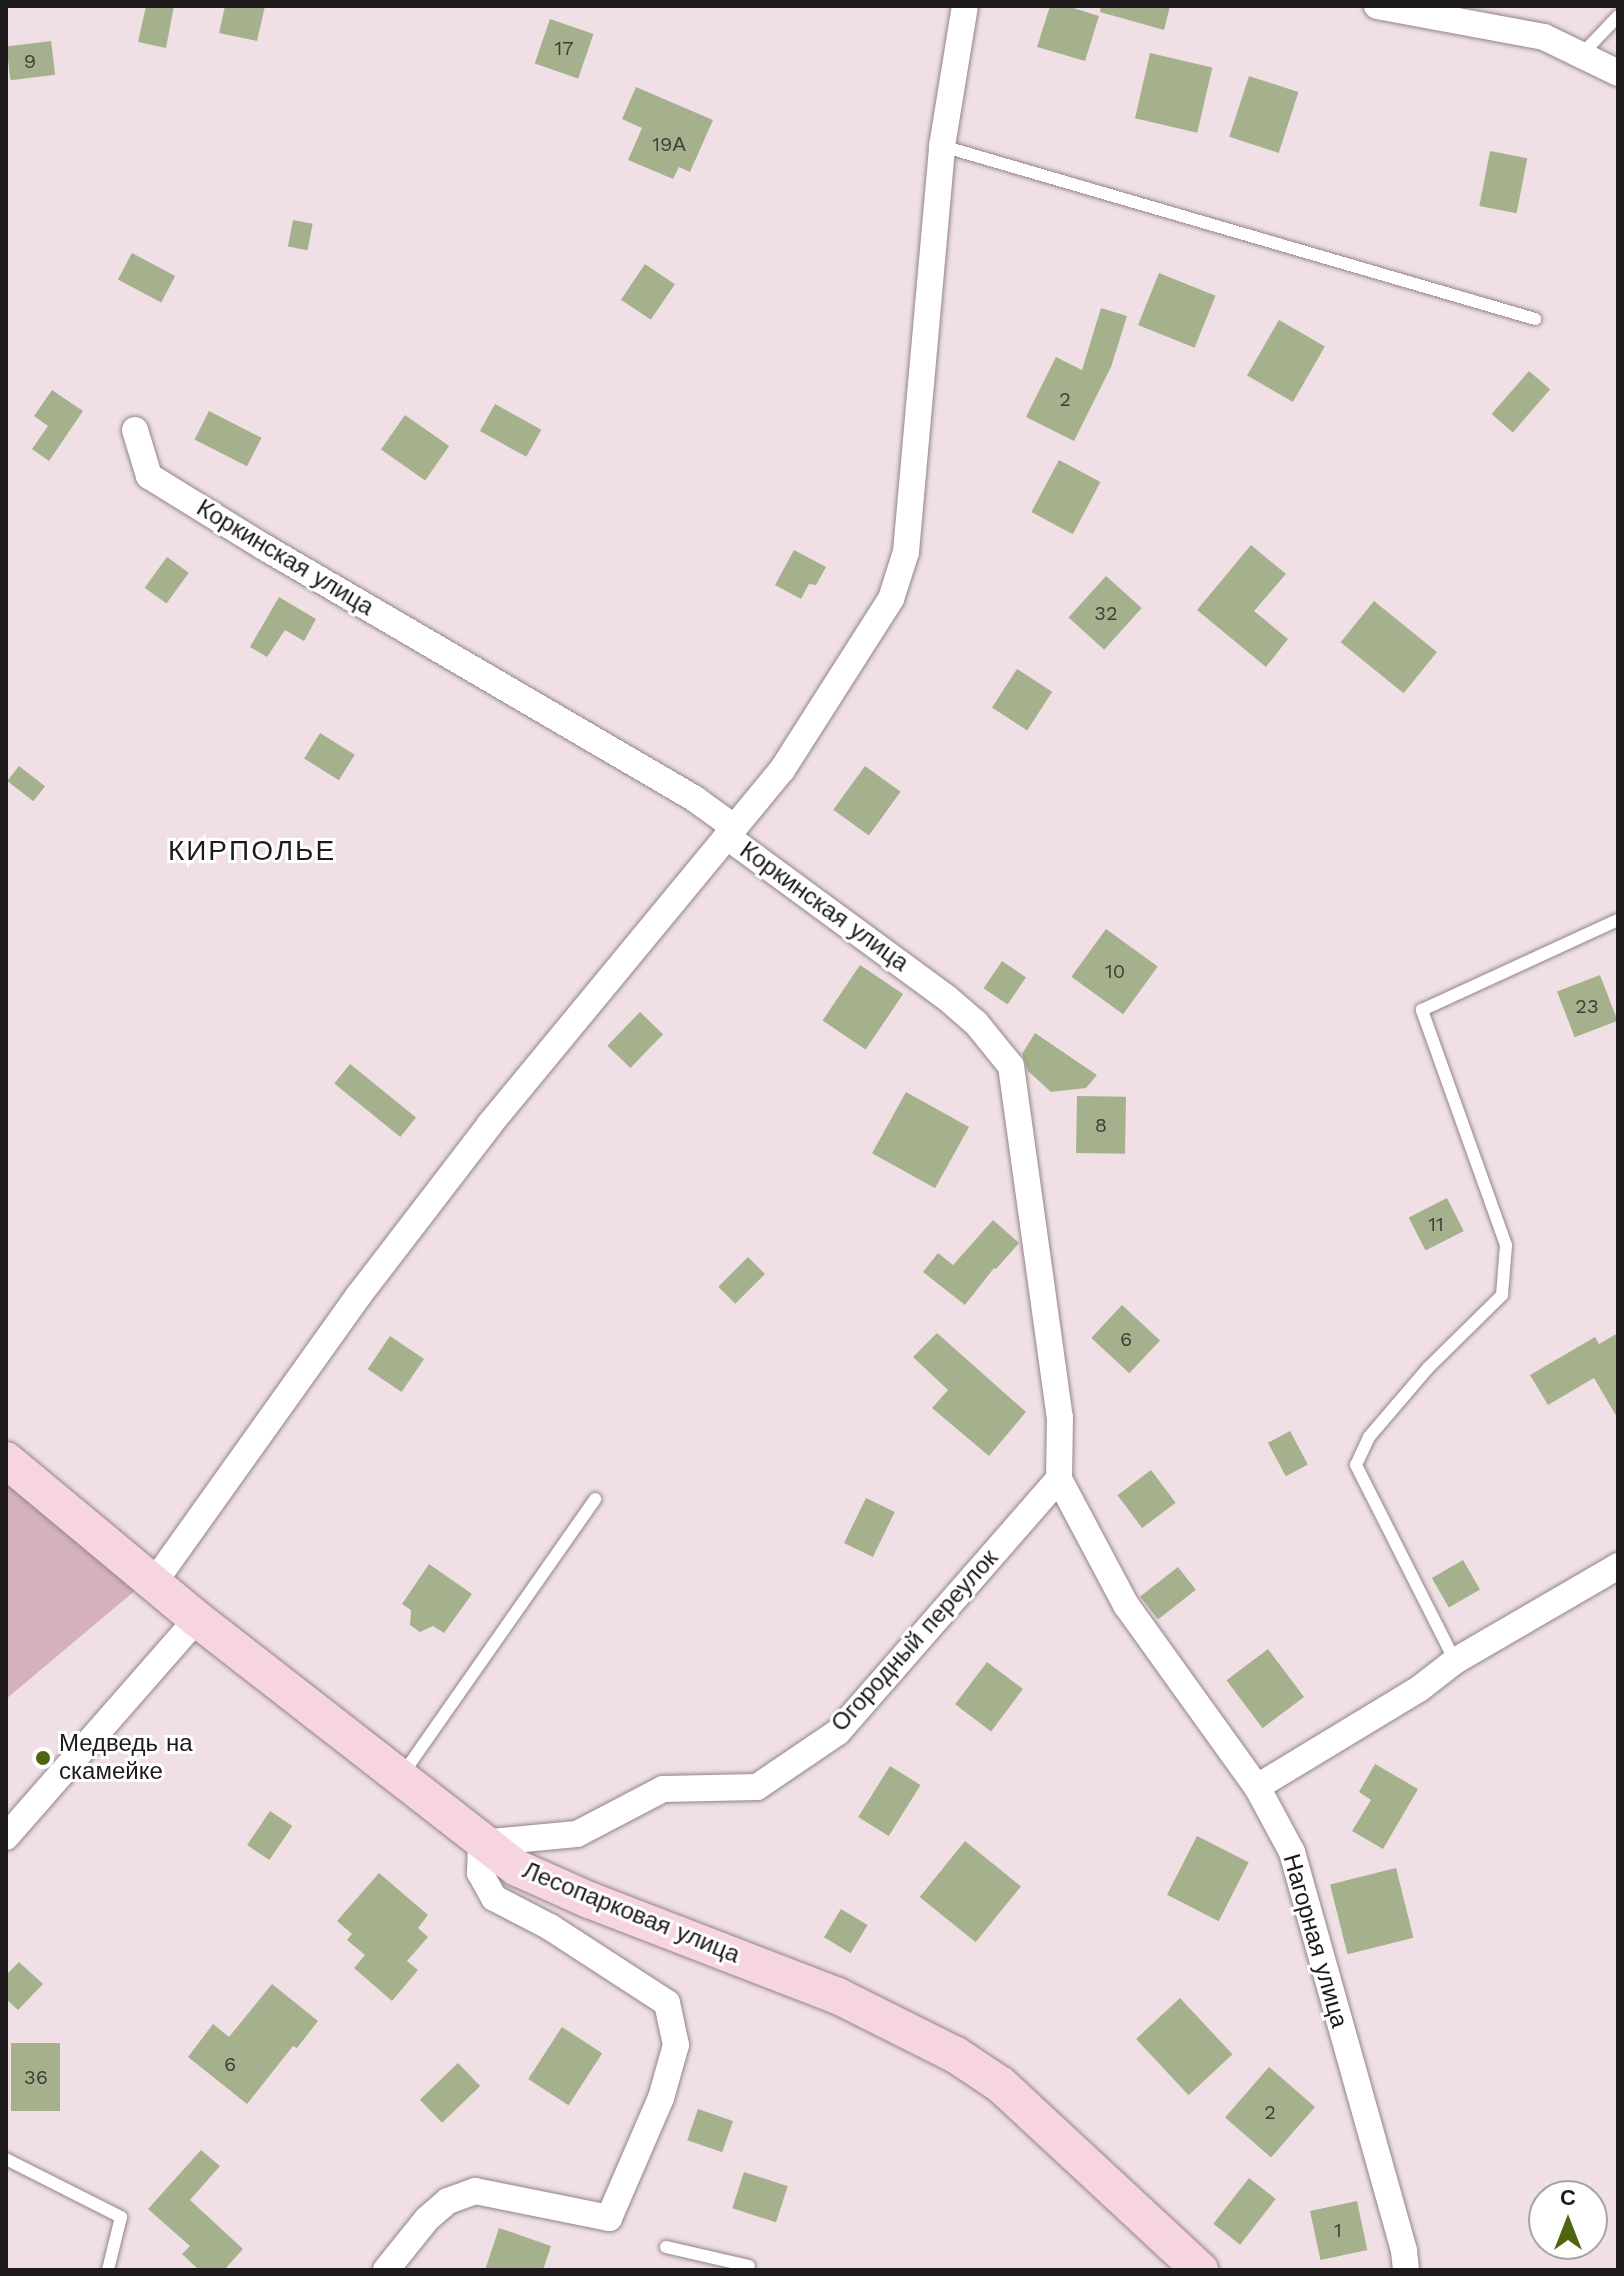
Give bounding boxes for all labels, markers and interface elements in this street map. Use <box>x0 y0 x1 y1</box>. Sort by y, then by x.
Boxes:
house number: 17 <box>554 36 574 60</box>
house number: 9 <box>24 49 36 73</box>
house number: 19А <box>652 132 686 156</box>
house number: 2 <box>1059 387 1071 411</box>
street label: Коркинская улица <box>191 494 379 622</box>
house number: 32 <box>1094 601 1118 625</box>
district label: КИРПОЛЬЕ <box>168 834 336 868</box>
street label: Коркинская улица <box>734 836 914 978</box>
house number: 10 <box>1105 959 1125 983</box>
house number: 23 <box>1575 994 1599 1018</box>
house number: 8 <box>1095 1113 1107 1137</box>
house number: 11 <box>1428 1212 1444 1236</box>
house number: 6 <box>1120 1327 1132 1351</box>
street label: Огородный переулок <box>826 1544 1004 1738</box>
place label: Медведь на скамейке <box>59 1730 193 1786</box>
marker: Медведь на скамейке <box>34 1749 52 1767</box>
street label: Нагорная улица <box>1276 1851 1354 2031</box>
street label: Лесопарковая улица <box>518 1856 744 1970</box>
house number: 6 <box>224 2052 236 2076</box>
house number: 36 <box>24 2065 48 2089</box>
house number: 2 <box>1264 2100 1276 2124</box>
north arrow <box>1528 2180 1608 2260</box>
text: С <box>1560 2185 1576 2210</box>
house number: 1 <box>1334 2218 1342 2242</box>

